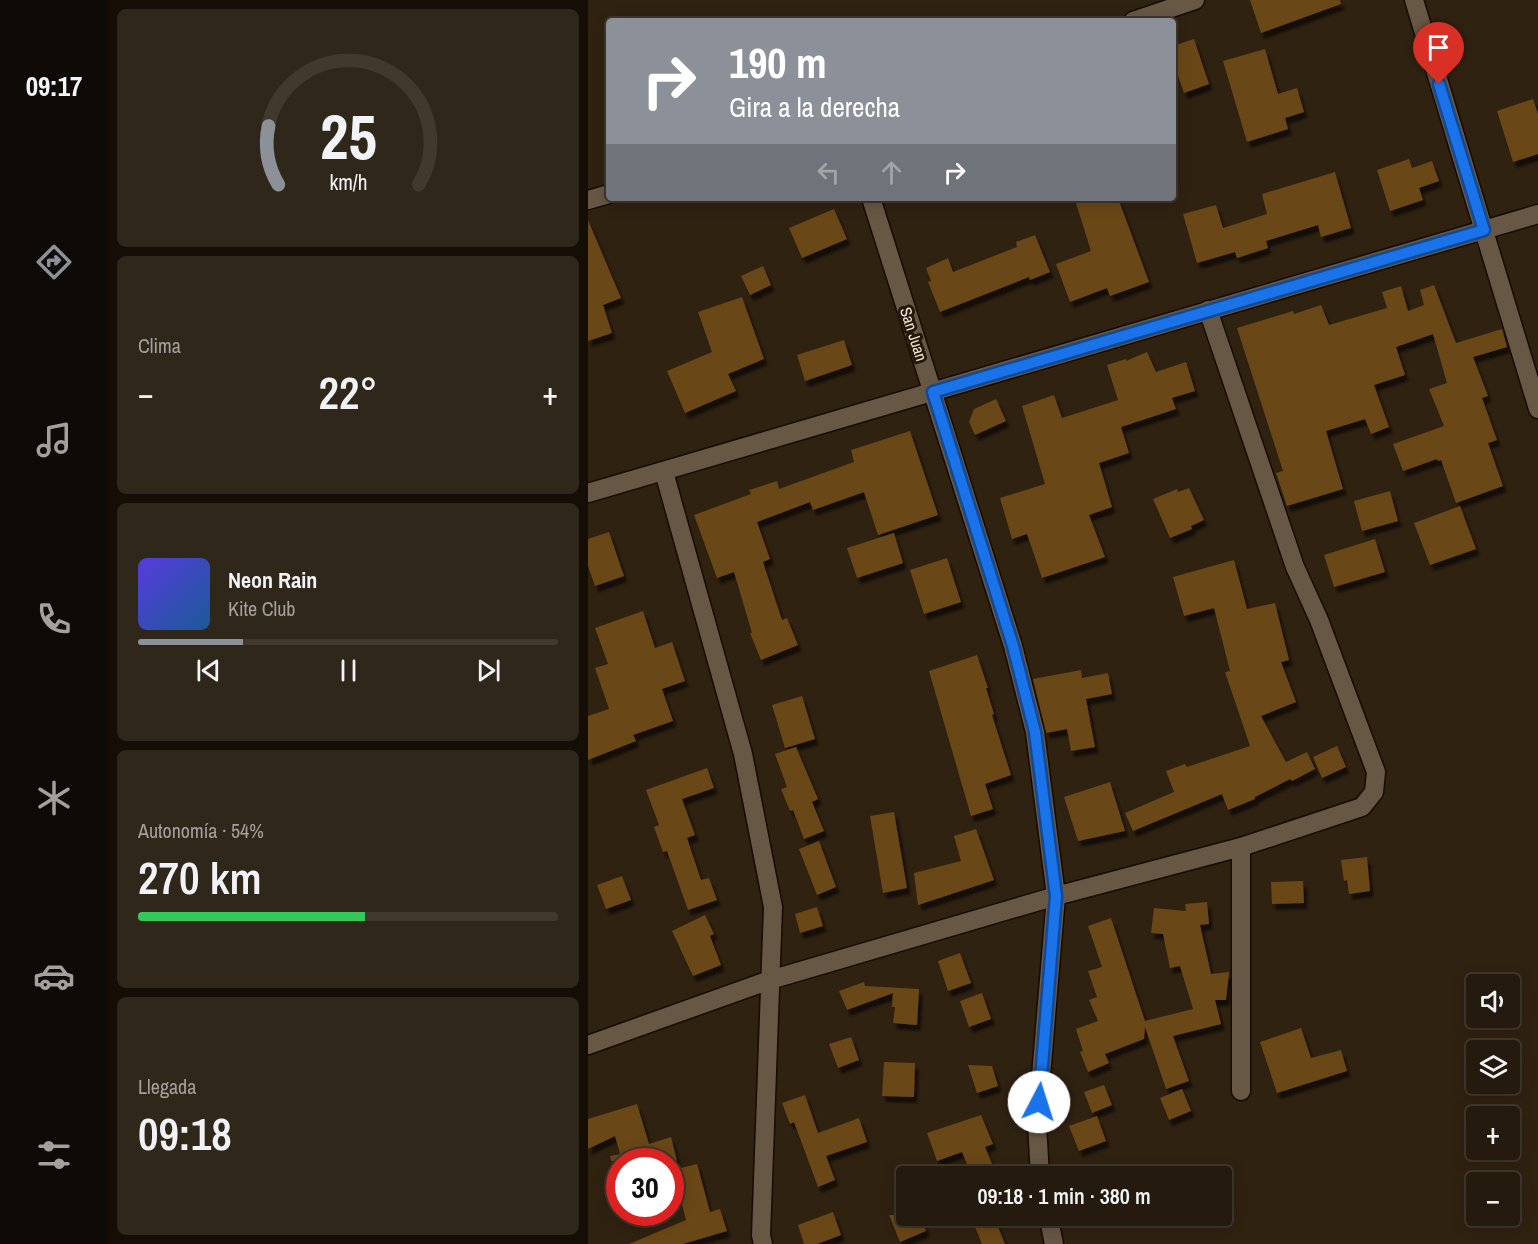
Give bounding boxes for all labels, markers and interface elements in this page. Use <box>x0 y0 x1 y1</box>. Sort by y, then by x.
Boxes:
pin <box>1413 22 1464 84</box>
icon: arrive <box>1422 31 1455 64</box>
text: 190 m <box>729 35 827 91</box>
icon: right <box>630 42 708 120</box>
text: 09:17 <box>26 68 82 104</box>
text: Gira a la derecha <box>729 89 900 125</box>
text: 25 <box>320 94 376 178</box>
icon: left <box>812 156 845 189</box>
icon: ahead <box>875 156 908 189</box>
icon: right <box>938 156 971 189</box>
text: km/h <box>329 168 367 197</box>
icon: directions <box>33 241 75 283</box>
street label: San Juan <box>895 304 933 364</box>
text: Clima <box>138 332 181 359</box>
text: 22° <box>318 362 378 423</box>
text: − <box>138 371 154 415</box>
text: + <box>542 371 558 415</box>
icon: music <box>33 419 75 461</box>
text: Neon Rain <box>228 565 317 595</box>
text: Kite Club <box>228 595 295 622</box>
icon: phone <box>33 598 75 640</box>
icon: previous <box>192 654 225 687</box>
icon: pause <box>332 654 365 687</box>
icon: next <box>472 654 505 687</box>
icon: climate <box>33 777 75 819</box>
text: Autonomía · 54% <box>138 817 264 844</box>
text: 270 km <box>138 847 262 908</box>
icon: car <box>33 955 75 997</box>
map controls <box>1466 974 1520 1226</box>
button: sound <box>1466 974 1520 1028</box>
button: layers <box>1466 1040 1520 1094</box>
position arrow <box>1007 1070 1071 1134</box>
text: Llegada <box>138 1073 196 1100</box>
text: 09:18 <box>138 1103 232 1164</box>
button: + <box>1466 1106 1520 1160</box>
icon: filters <box>33 1134 75 1176</box>
speed limit sign: 30 <box>606 1148 684 1226</box>
button: − <box>1466 1172 1520 1226</box>
text: 09:18 · 1 min · 380 m <box>977 1181 1151 1211</box>

